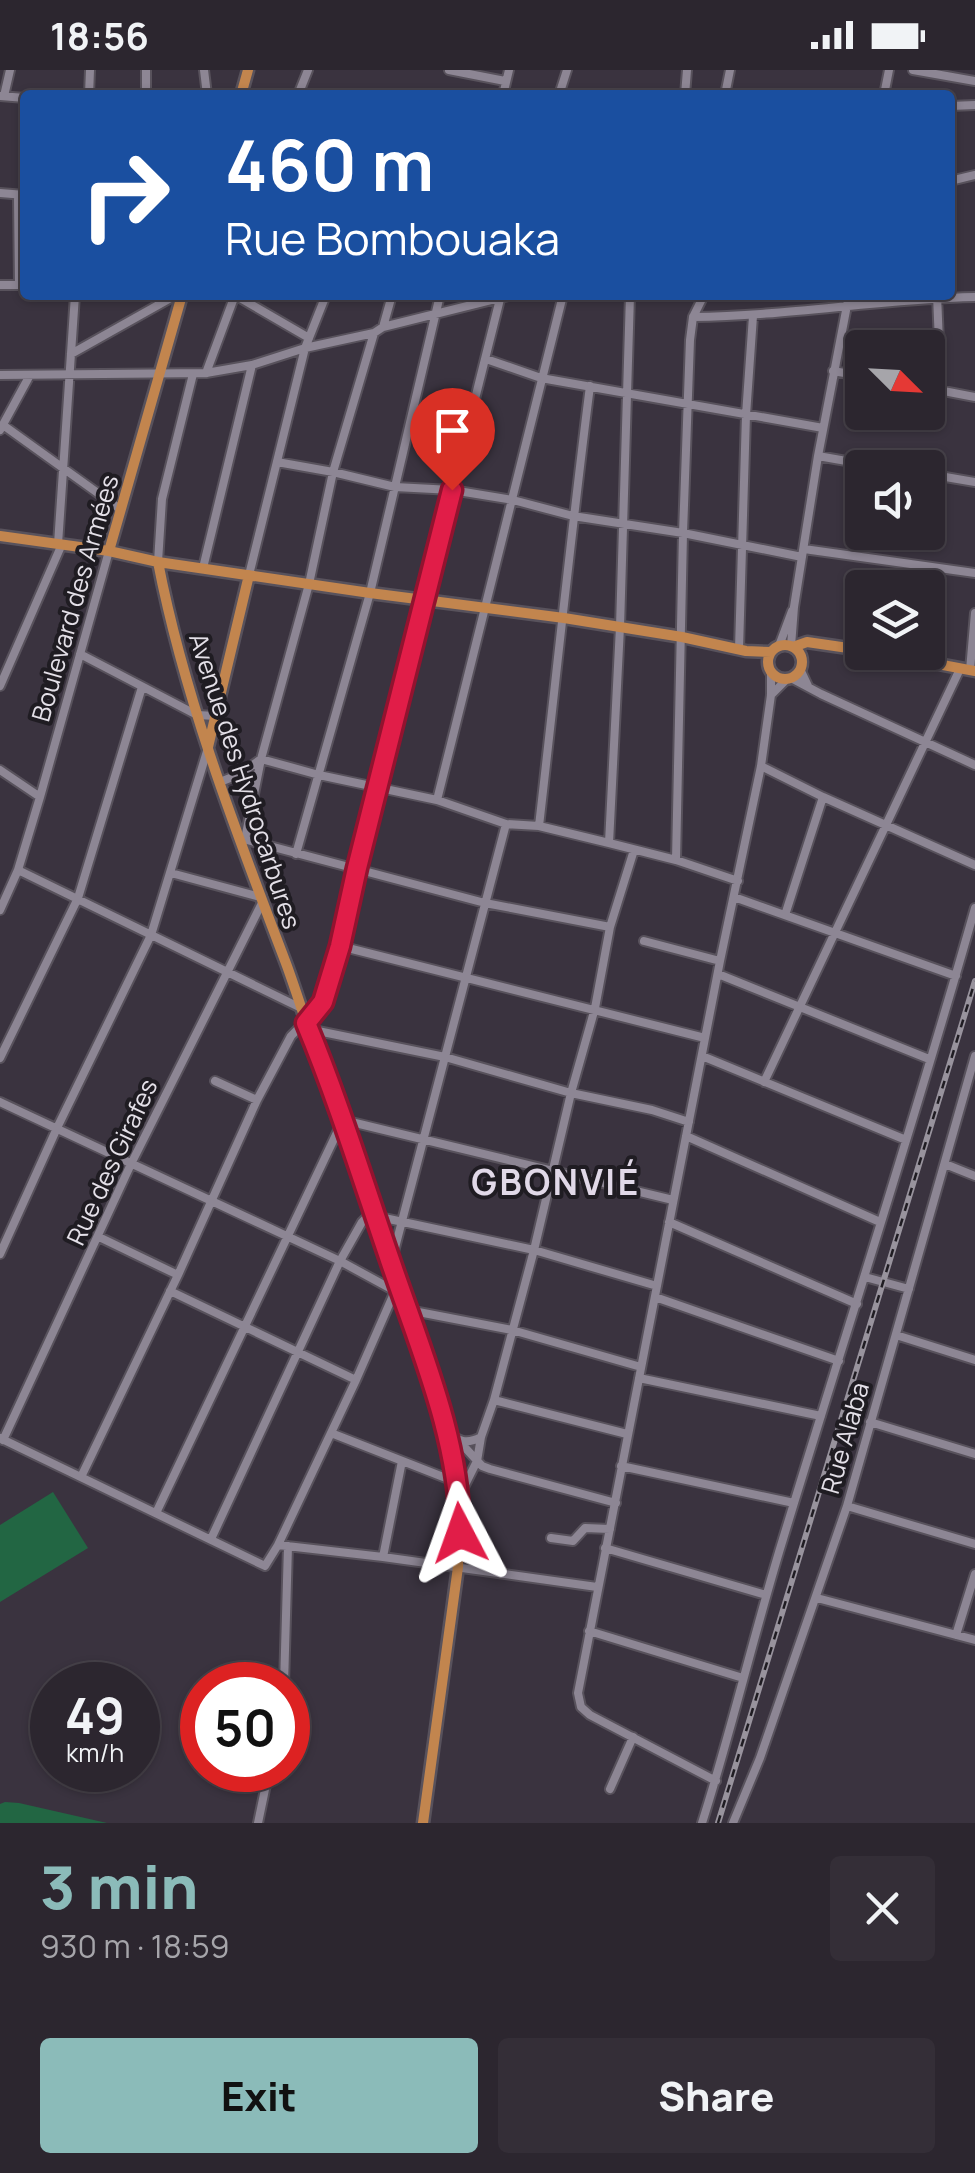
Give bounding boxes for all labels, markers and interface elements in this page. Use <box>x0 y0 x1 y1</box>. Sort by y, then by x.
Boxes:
text: 18:56 <box>50 9 149 61</box>
text: 460 m <box>225 116 434 212</box>
icon: right <box>60 130 190 260</box>
text: Rue Bombouaka <box>225 207 560 269</box>
north arrow <box>845 330 945 430</box>
map controls <box>845 330 945 670</box>
pin <box>410 388 495 491</box>
icon: arrive <box>425 403 480 458</box>
button: sound <box>845 450 945 550</box>
street label: Boulevard des Armées <box>23 470 127 725</box>
button: layers <box>845 570 945 670</box>
street label: Avenue des Hydrocarbures <box>181 628 310 933</box>
street label: Rue des Girafes <box>58 1073 165 1251</box>
district label: GBONVIÉ <box>471 1158 641 1206</box>
street label: Rue Alaba <box>812 1378 877 1498</box>
position arrow <box>408 1481 512 1585</box>
speed limit sign: 50 <box>180 1662 310 1792</box>
text: 49 <box>65 1681 125 1749</box>
text: km/h <box>66 1735 124 1770</box>
text: 3 min <box>40 1845 198 1927</box>
button: close <box>830 1856 935 1961</box>
text: 930 m · 18:59 <box>40 1924 230 1968</box>
button: Exit <box>40 2038 478 2153</box>
button: Share <box>498 2038 935 2153</box>

